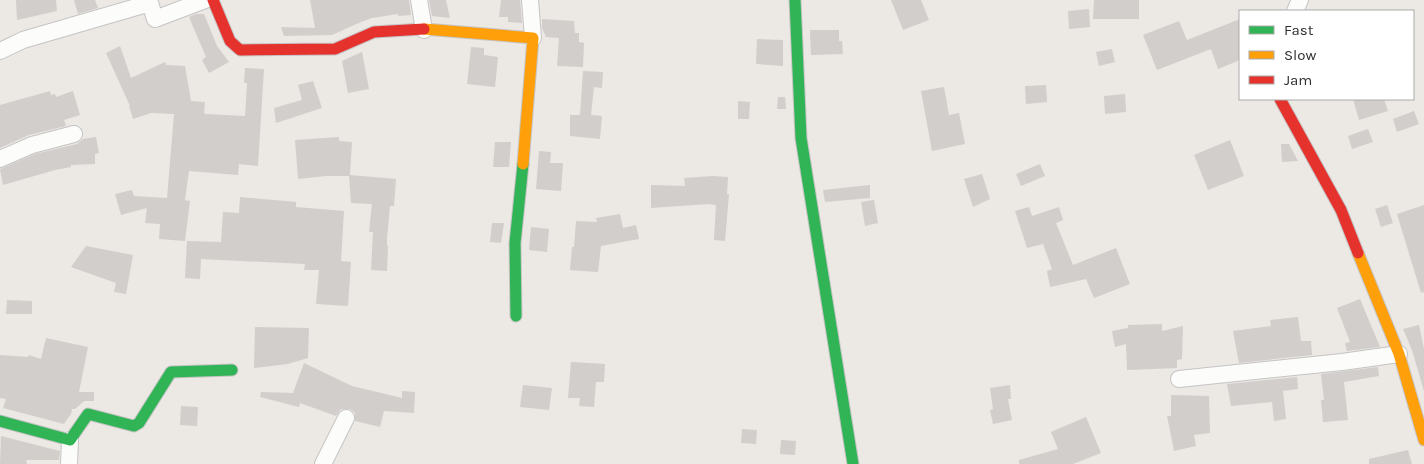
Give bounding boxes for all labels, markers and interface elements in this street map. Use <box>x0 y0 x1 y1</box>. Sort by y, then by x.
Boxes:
legend <box>1239 10 1414 100</box>
text: Fast <box>1284 21 1314 39</box>
text: Slow <box>1284 46 1316 64</box>
text: Jam <box>1284 71 1312 89</box>

